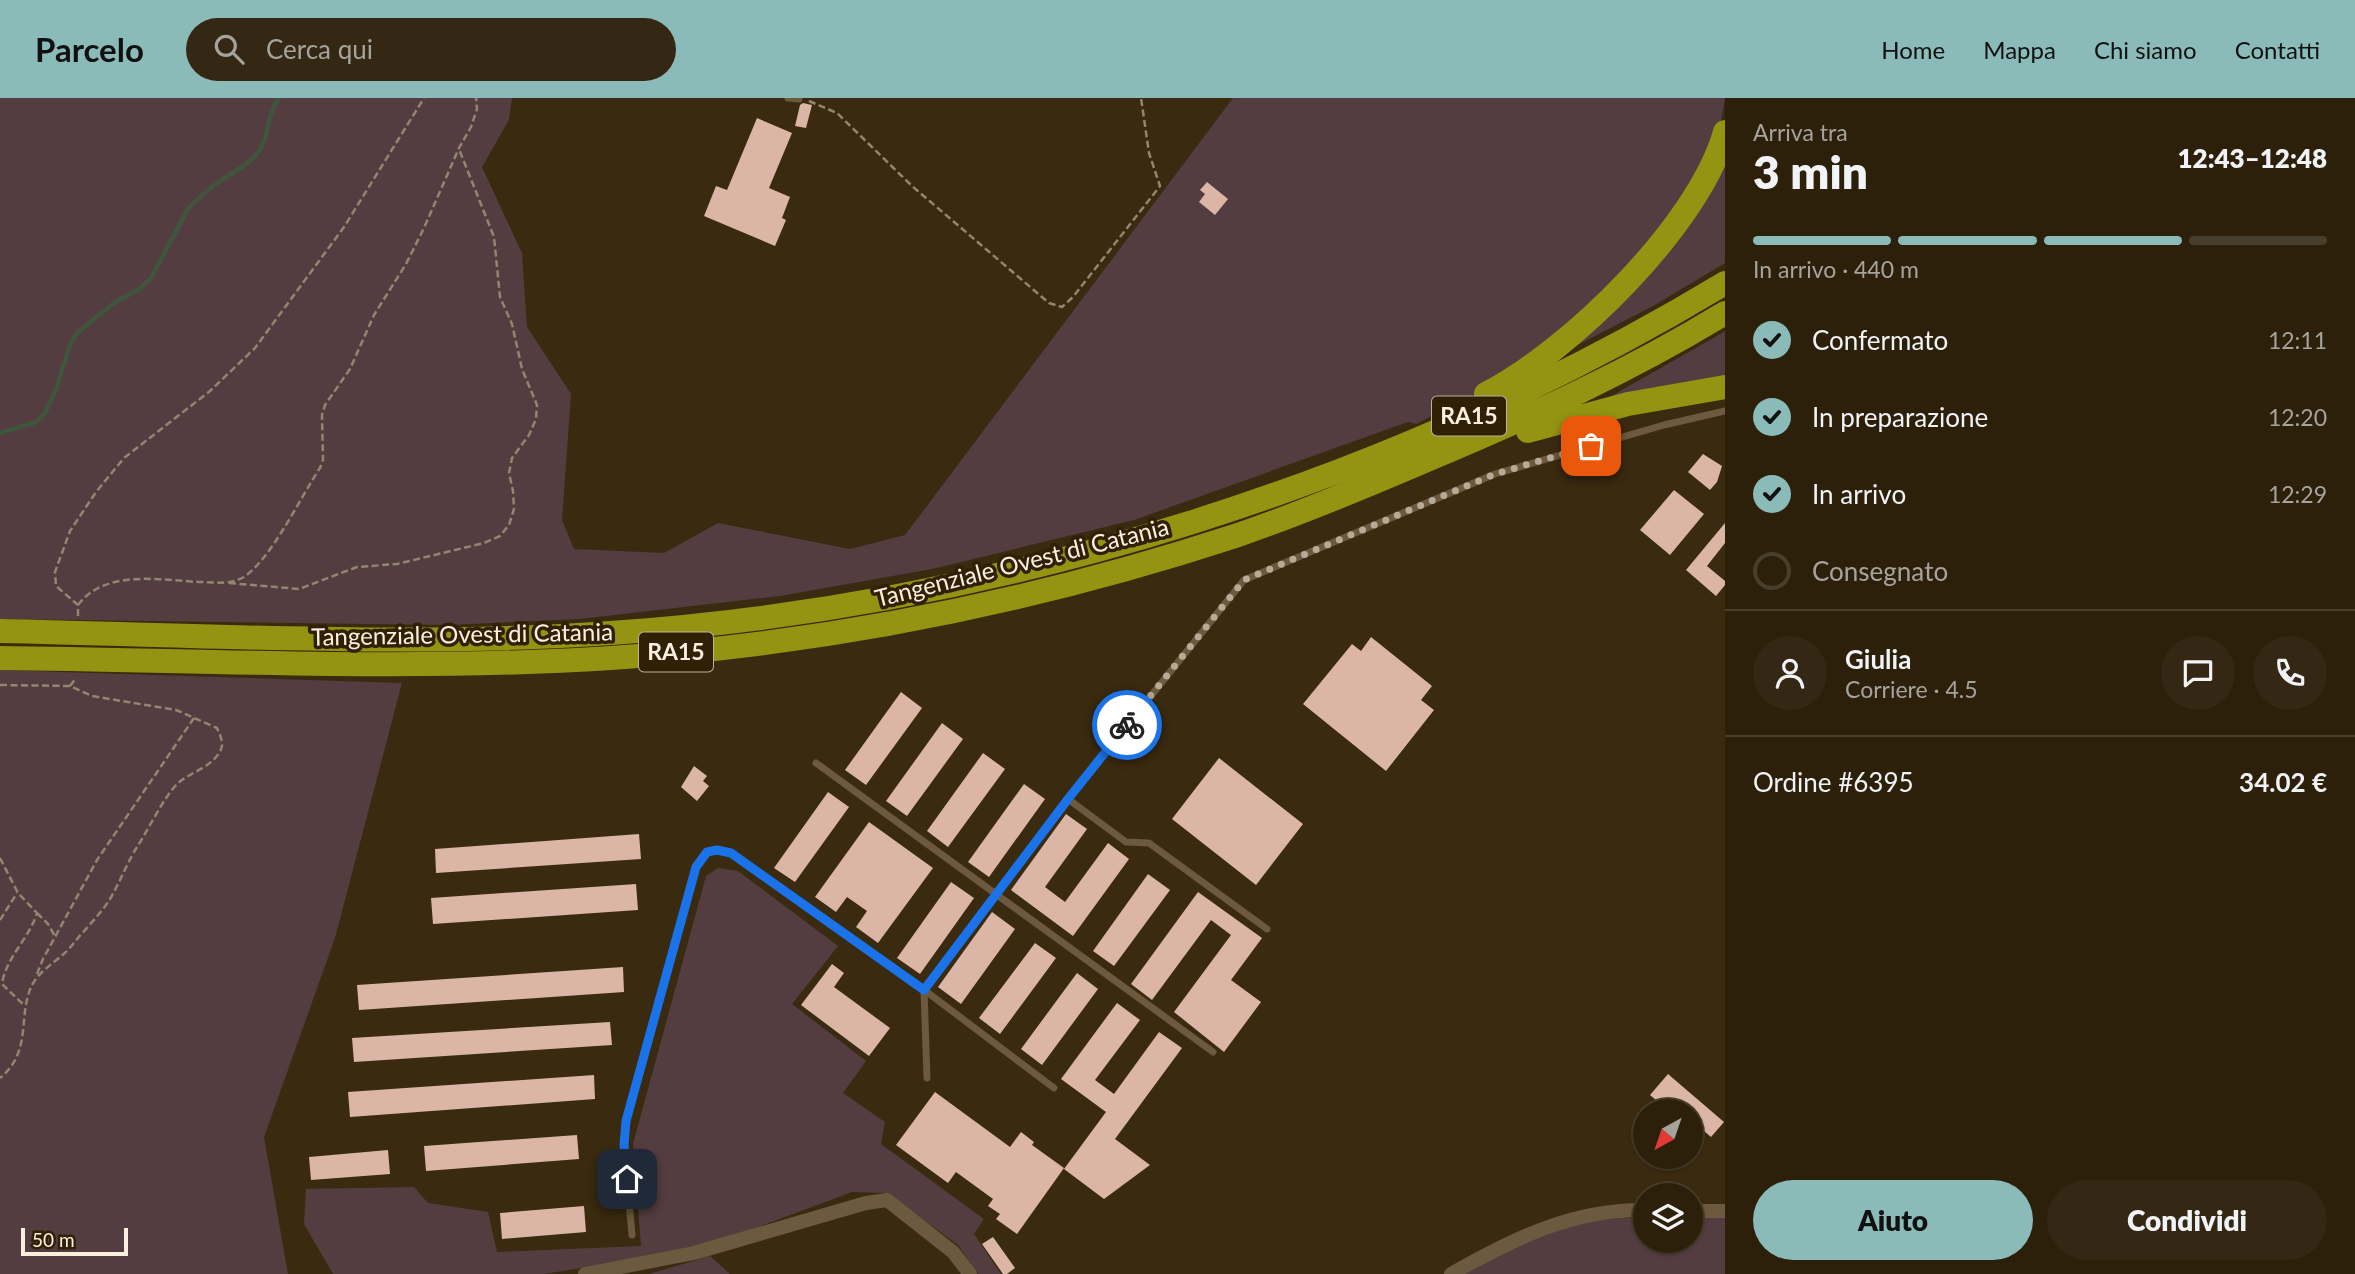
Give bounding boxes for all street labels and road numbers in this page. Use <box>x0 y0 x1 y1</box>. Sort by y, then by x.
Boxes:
road number: RA15 <box>1432 396 1506 436</box>
street label: Tangenziale Ovest di Catania <box>872 511 1172 612</box>
street label: Tangenziale Ovest di Catania <box>311 616 613 651</box>
road number: RA15 <box>639 632 713 672</box>

